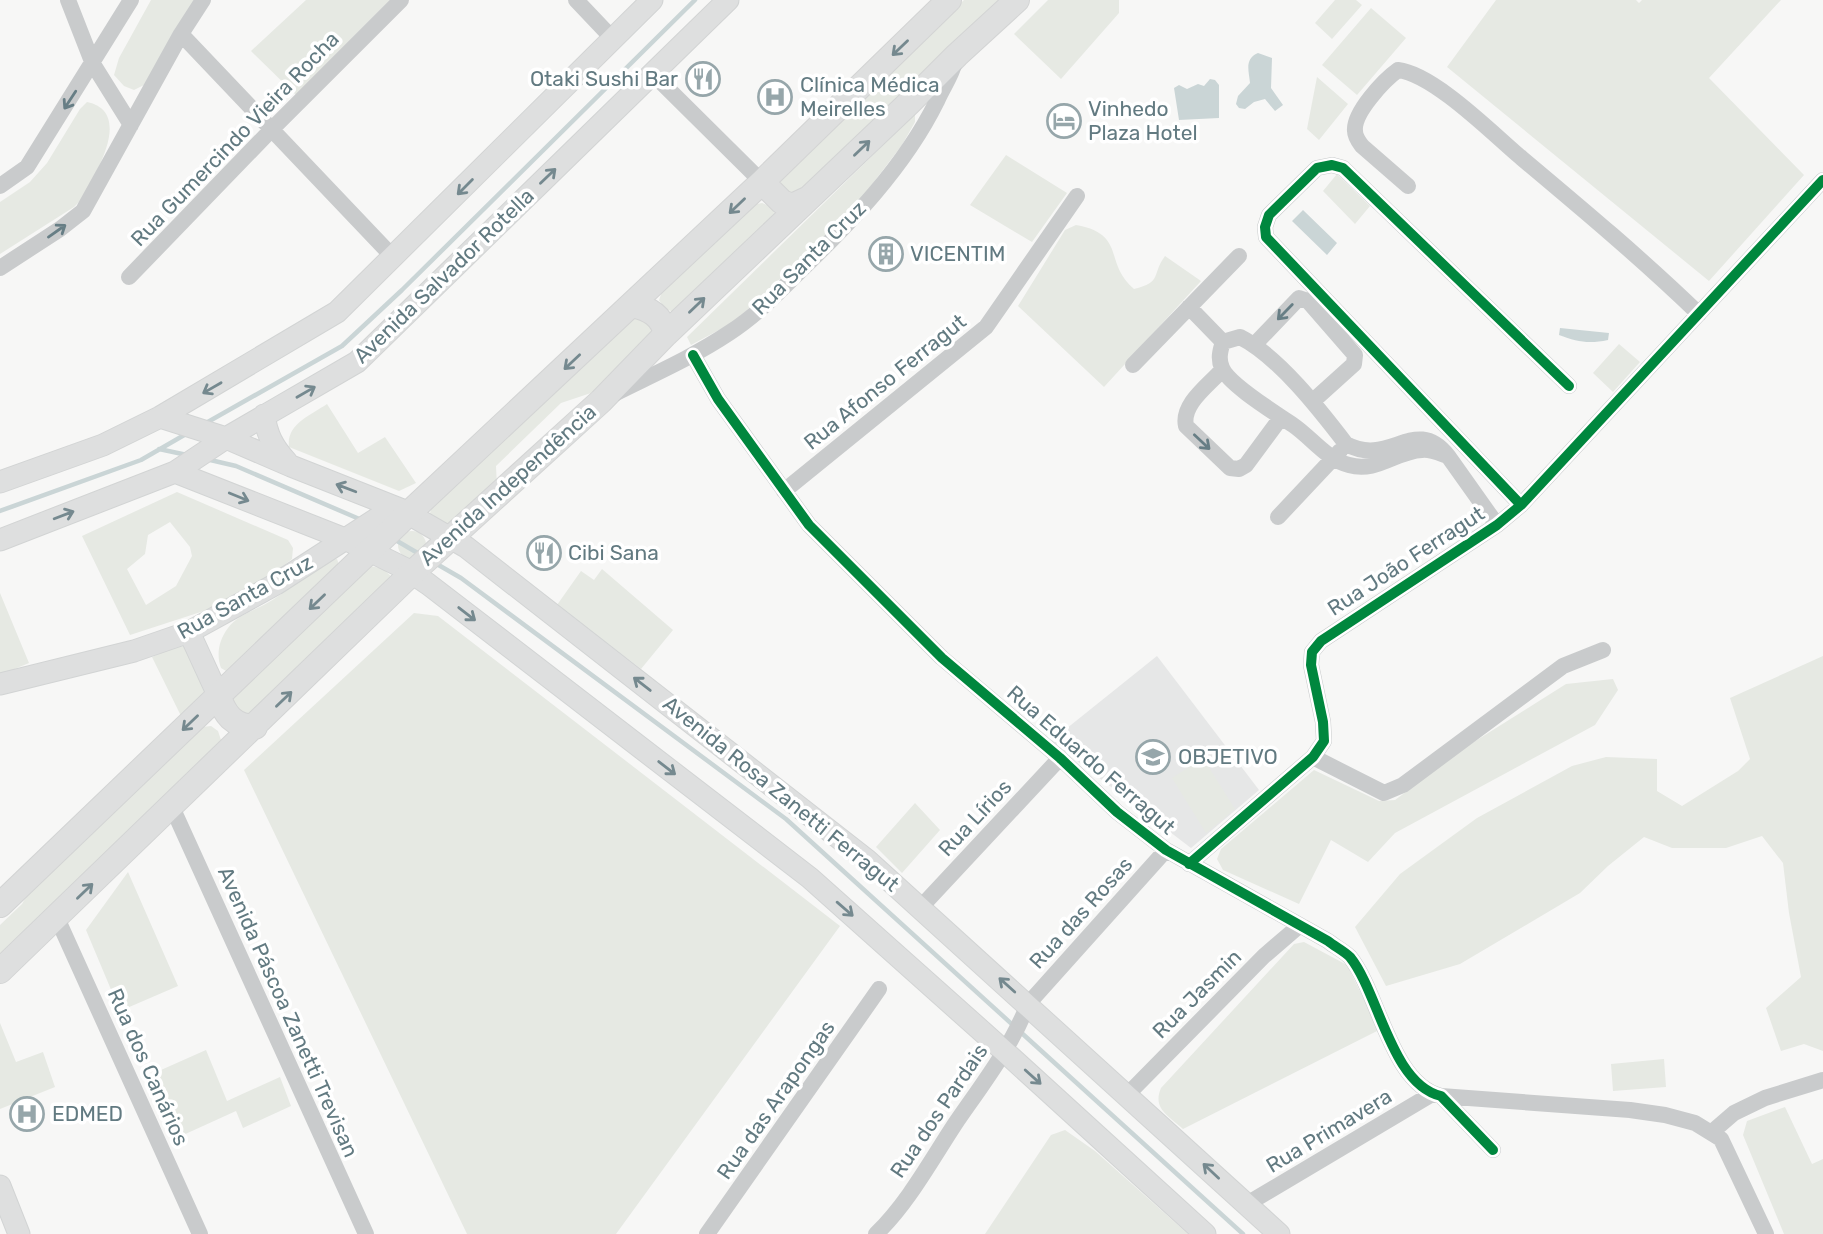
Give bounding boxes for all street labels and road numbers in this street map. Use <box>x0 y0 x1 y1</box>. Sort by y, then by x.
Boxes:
street label: Rua Gumercindo Vieira Rocha <box>125 26 344 251</box>
street label: Avenida Salvador Rotella <box>348 183 539 368</box>
street label: Rua Santa Cruz <box>747 196 871 320</box>
street label: Rua Afonso Ferragut <box>799 309 971 455</box>
street label: Avenida Independência <box>414 399 601 570</box>
street label: Rua João Ferragut <box>1323 501 1489 621</box>
street label: Rua Santa Cruz <box>173 549 317 644</box>
street label: Rua Eduardo Ferragut <box>1002 680 1180 839</box>
street label: Avenida Rosa Zanetti Ferragut <box>658 691 904 897</box>
street label: Rua Lírios <box>933 774 1016 861</box>
street label: Rua das Rosas <box>1024 852 1137 974</box>
street label: Avenida Páscoa Zanetti Trevisan <box>213 863 364 1161</box>
street label: Rua Jasmin <box>1147 944 1246 1043</box>
street label: Rua dos Canários <box>103 984 194 1149</box>
street label: Rua das Arapongas <box>711 1015 840 1184</box>
street label: Rua dos Pardais <box>885 1039 993 1182</box>
street label: Rua Primavera <box>1261 1083 1396 1178</box>

